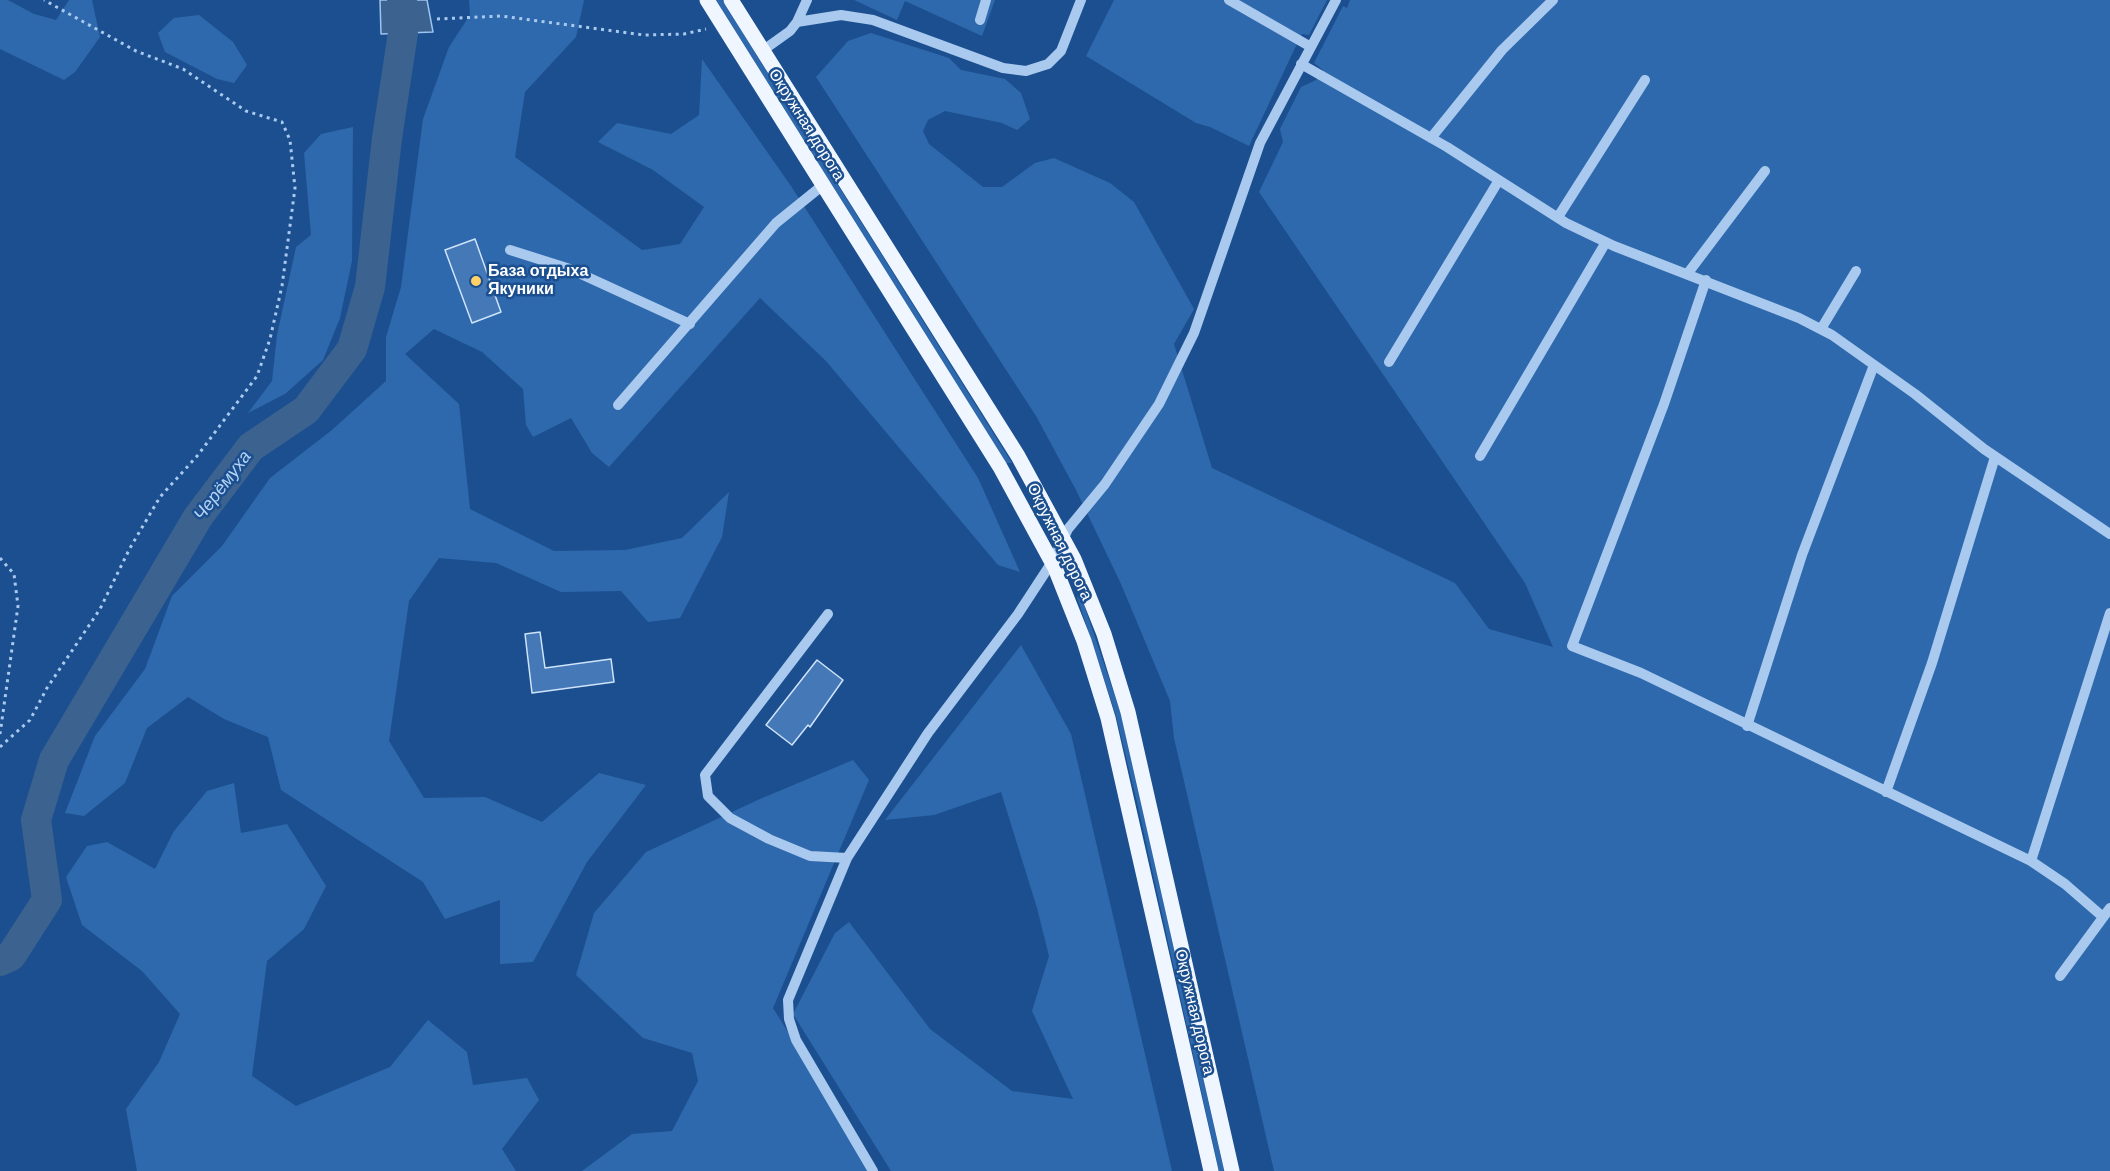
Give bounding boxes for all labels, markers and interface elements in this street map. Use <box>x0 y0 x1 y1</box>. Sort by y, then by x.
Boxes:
street label: Окружная дорога <box>764 66 848 184</box>
place label: База отдыха Якуники <box>488 262 588 300</box>
marker: База отдыха Якуники <box>469 274 483 288</box>
water label: Черёмуха <box>190 447 256 525</box>
street label: Окружная дорога <box>1022 480 1096 604</box>
street label: Окружная дорога <box>1170 947 1218 1077</box>

